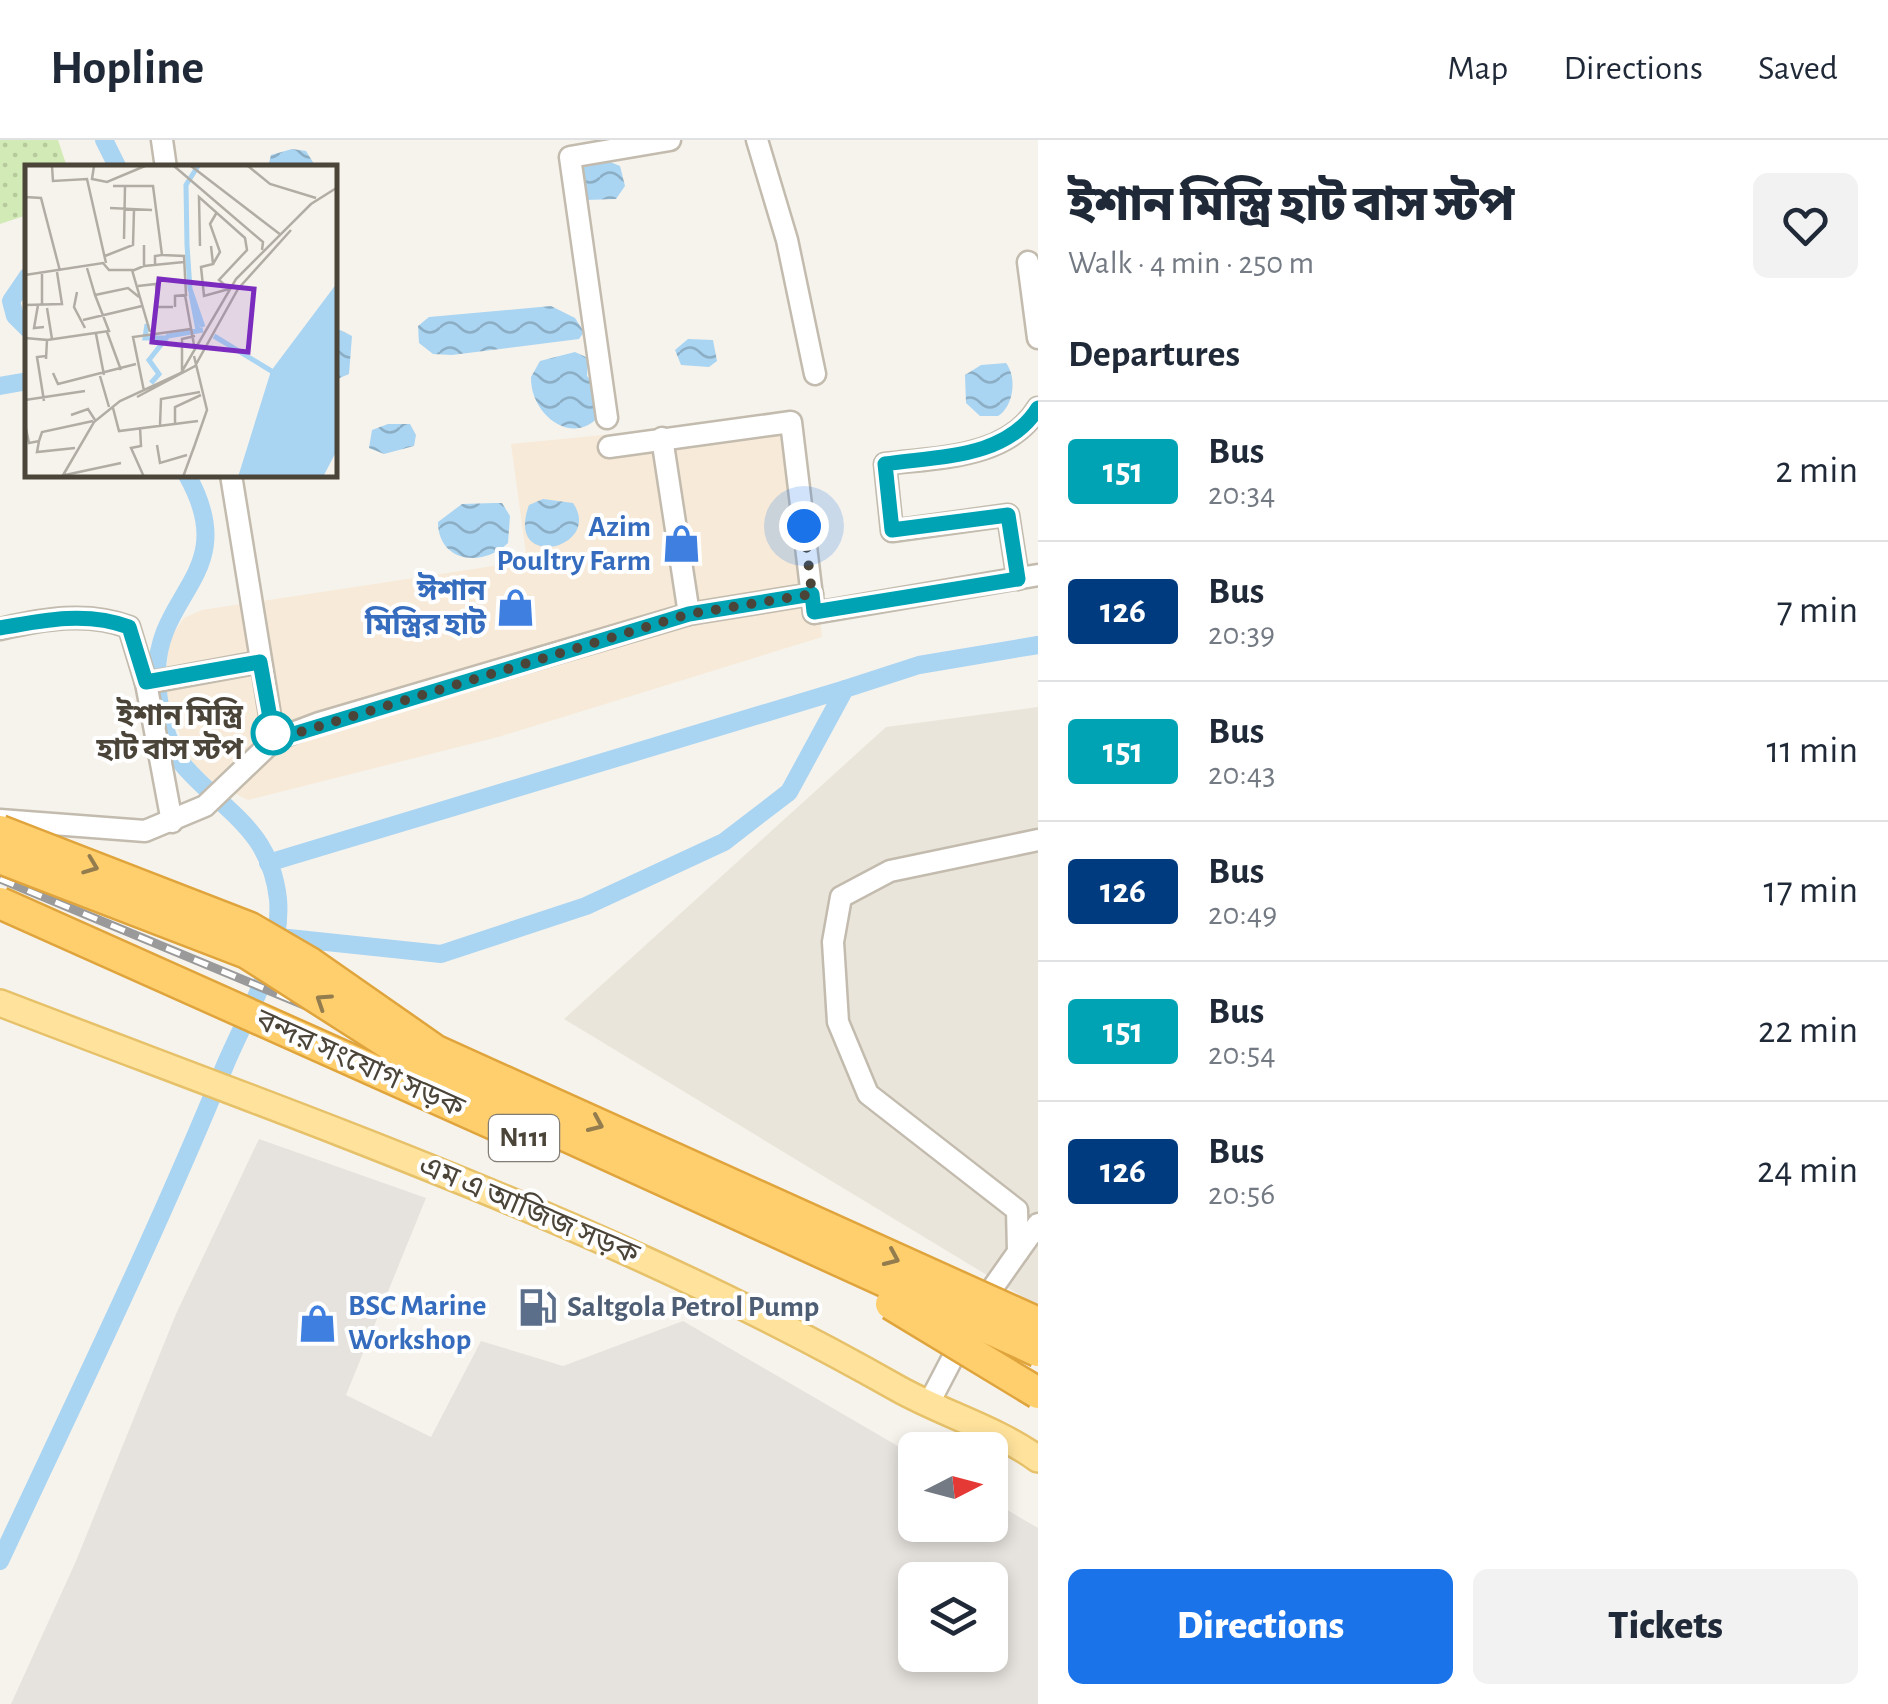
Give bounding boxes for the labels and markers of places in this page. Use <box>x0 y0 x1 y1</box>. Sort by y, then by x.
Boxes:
place label: Azim Poultry Farm <box>496 512 651 576</box>
shop icon: Azim Poultry Farm <box>660 523 702 565</box>
place label: ঈশান মিস্ত্রির হাট <box>364 572 487 640</box>
shop icon: ঈশান মিস্ত্রির হাট <box>495 587 537 629</box>
place label: ইশান মিস্ত্রি হাট বাস স্টপ <box>96 697 244 765</box>
marker: ইশান মিস্ত্রি হাট বাস স্টপ <box>252 712 294 754</box>
fuel station icon: Saltgola Petrol Pump <box>516 1286 558 1328</box>
place label: BSC Marine Workshop <box>348 1291 487 1355</box>
place label: Saltgola Petrol Pump <box>567 1292 819 1322</box>
shop icon: BSC Marine Workshop <box>297 1302 339 1344</box>

